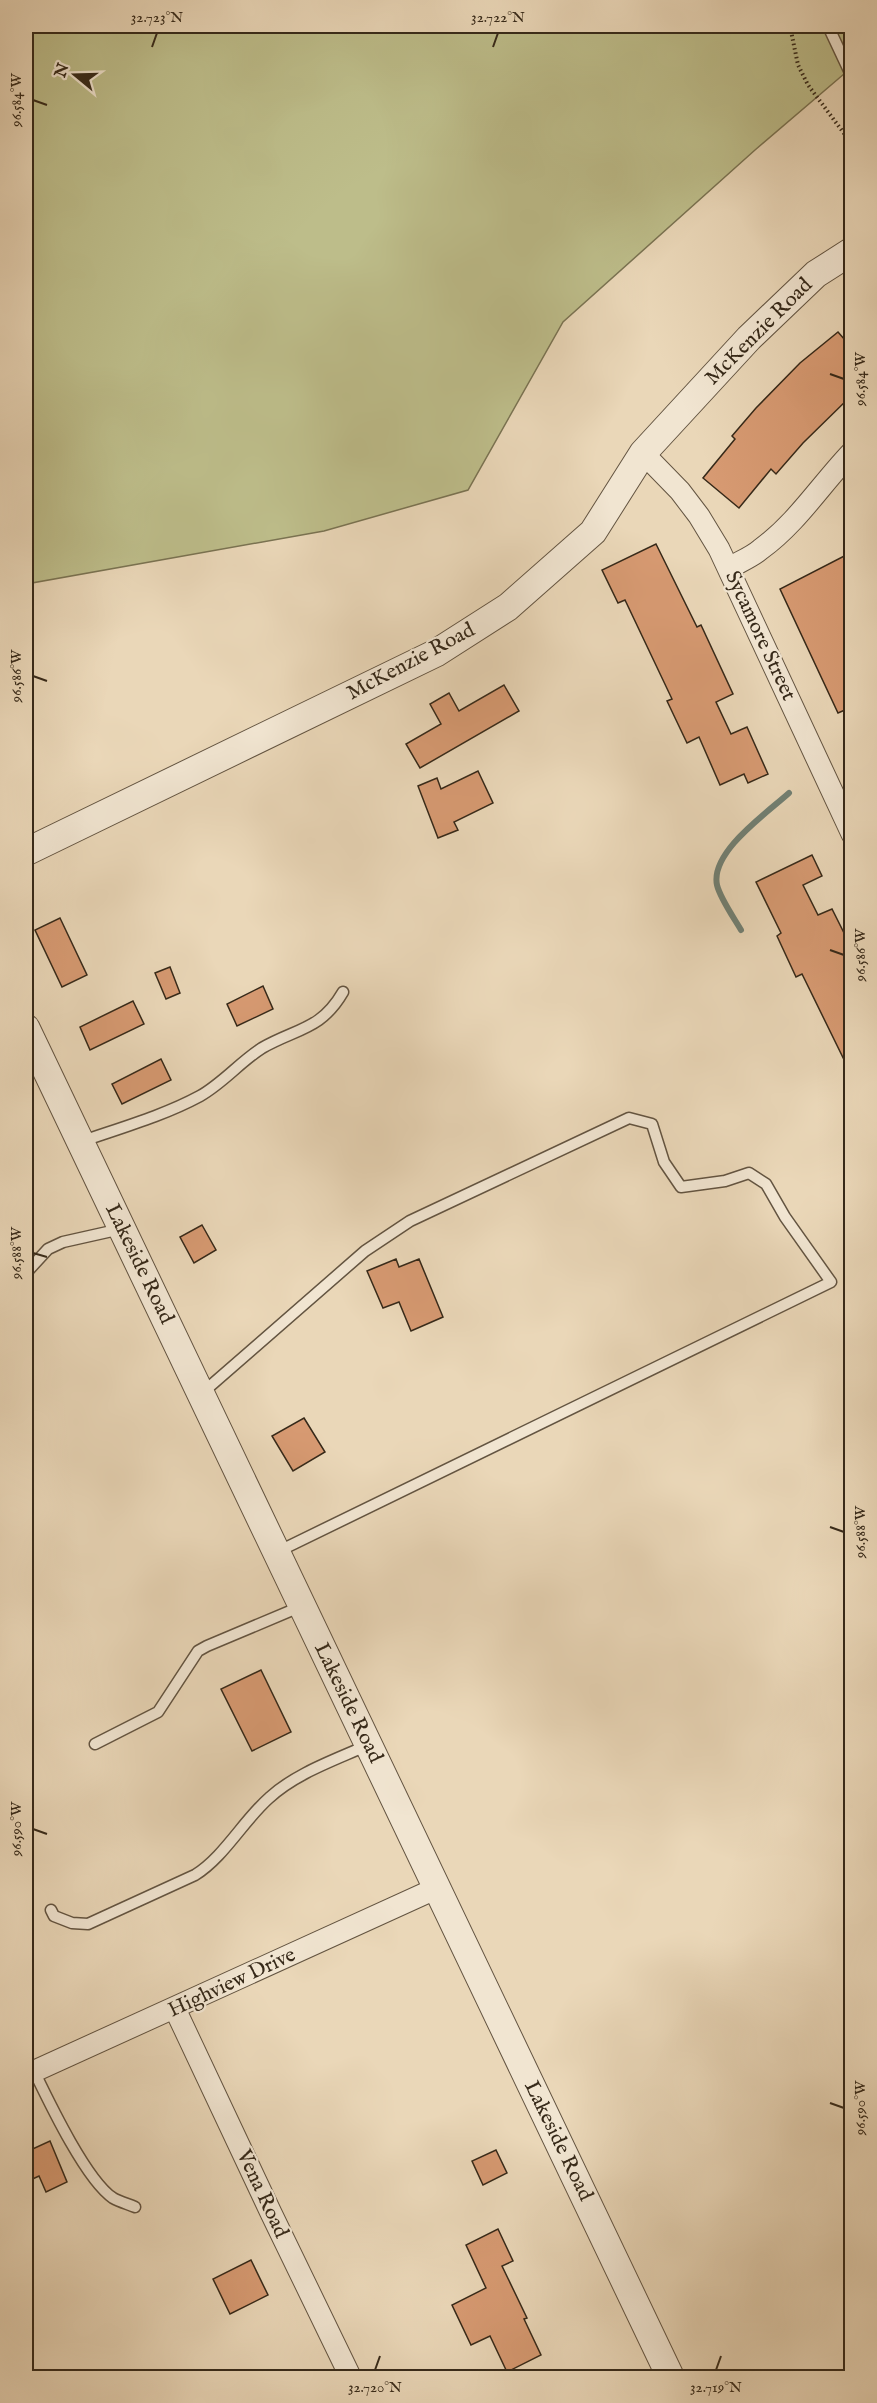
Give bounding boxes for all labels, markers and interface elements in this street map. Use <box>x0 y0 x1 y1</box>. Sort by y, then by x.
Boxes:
text: 32.723°N <box>131 8 183 27</box>
text: 32.722°N <box>471 8 525 27</box>
north arrow <box>45 45 105 105</box>
text: N <box>51 61 74 82</box>
text: 96.584°W <box>7 72 26 128</box>
street label: McKenzie Road <box>699 272 819 392</box>
text: 96.584°W <box>851 351 870 407</box>
street label: Sycamore Street <box>718 567 802 705</box>
street label: McKenzie Road <box>342 617 480 707</box>
text: 96.586°W <box>7 649 26 703</box>
text: 96.586°W <box>851 928 870 982</box>
street label: Lakeside Road <box>98 1199 180 1329</box>
text: 96.588°W <box>7 1226 26 1280</box>
text: 96.588°W <box>851 1505 870 1559</box>
street label: Lakeside Road <box>307 1638 389 1768</box>
text: 96.590°W <box>7 1801 26 1857</box>
street label: Highview Drive <box>164 1942 300 2024</box>
street label: Lakeside Road <box>517 2076 599 2206</box>
text: 96.590°W <box>851 2080 870 2136</box>
street label: Vena Road <box>229 2145 295 2243</box>
text: 32.720°N <box>348 2378 402 2397</box>
text: 32.719°N <box>690 2378 742 2397</box>

